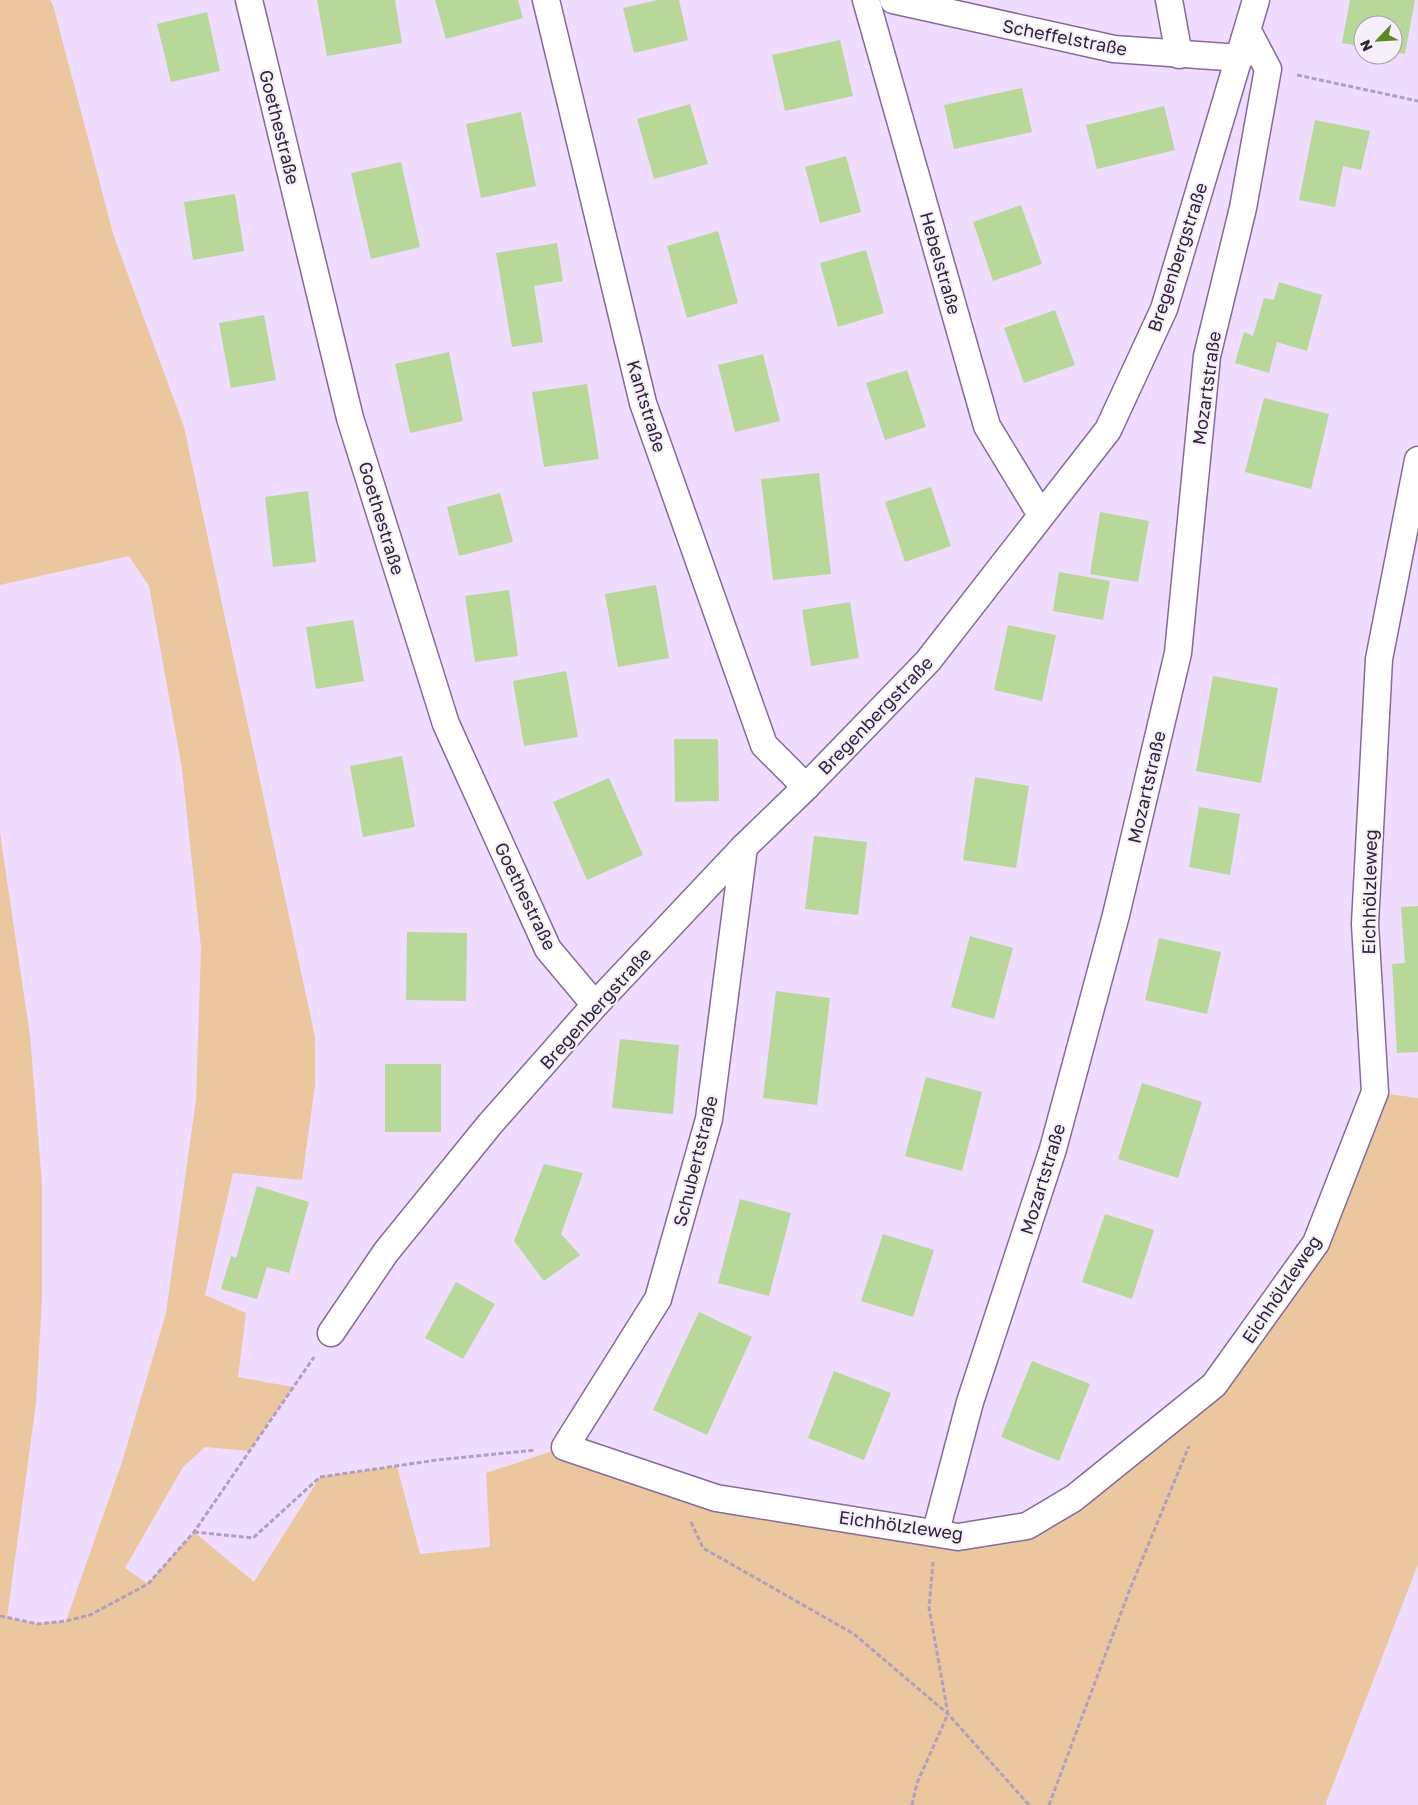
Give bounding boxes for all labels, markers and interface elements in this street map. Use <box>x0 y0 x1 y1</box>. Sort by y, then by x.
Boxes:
street label: Scheffelstraße <box>1001 14 1129 60</box>
north arrow <box>1353 15 1403 65</box>
text: N <box>1356 37 1376 54</box>
street label: Goethestraße <box>255 67 305 187</box>
street label: Bregenbergstraße <box>1142 179 1212 335</box>
street label: Hebelstraße <box>916 209 966 317</box>
street label: Mozartstraße <box>1187 330 1225 446</box>
street label: Kantstraße <box>623 357 671 455</box>
street label: Goethestraße <box>354 459 410 577</box>
street label: Bregenbergstraße <box>813 651 937 779</box>
street label: Mozartstraße <box>1122 729 1170 845</box>
street label: Eichhölzleweg <box>1357 829 1381 955</box>
street label: Goethestraße <box>490 838 562 954</box>
street label: Bregenbergstraße <box>535 943 655 1073</box>
street label: Schubertstraße <box>668 1093 722 1229</box>
street label: Mozartstraße <box>1015 1121 1069 1237</box>
street label: Eichhölzleweg <box>1237 1231 1325 1347</box>
street label: Eichhölzleweg <box>837 1505 965 1545</box>

